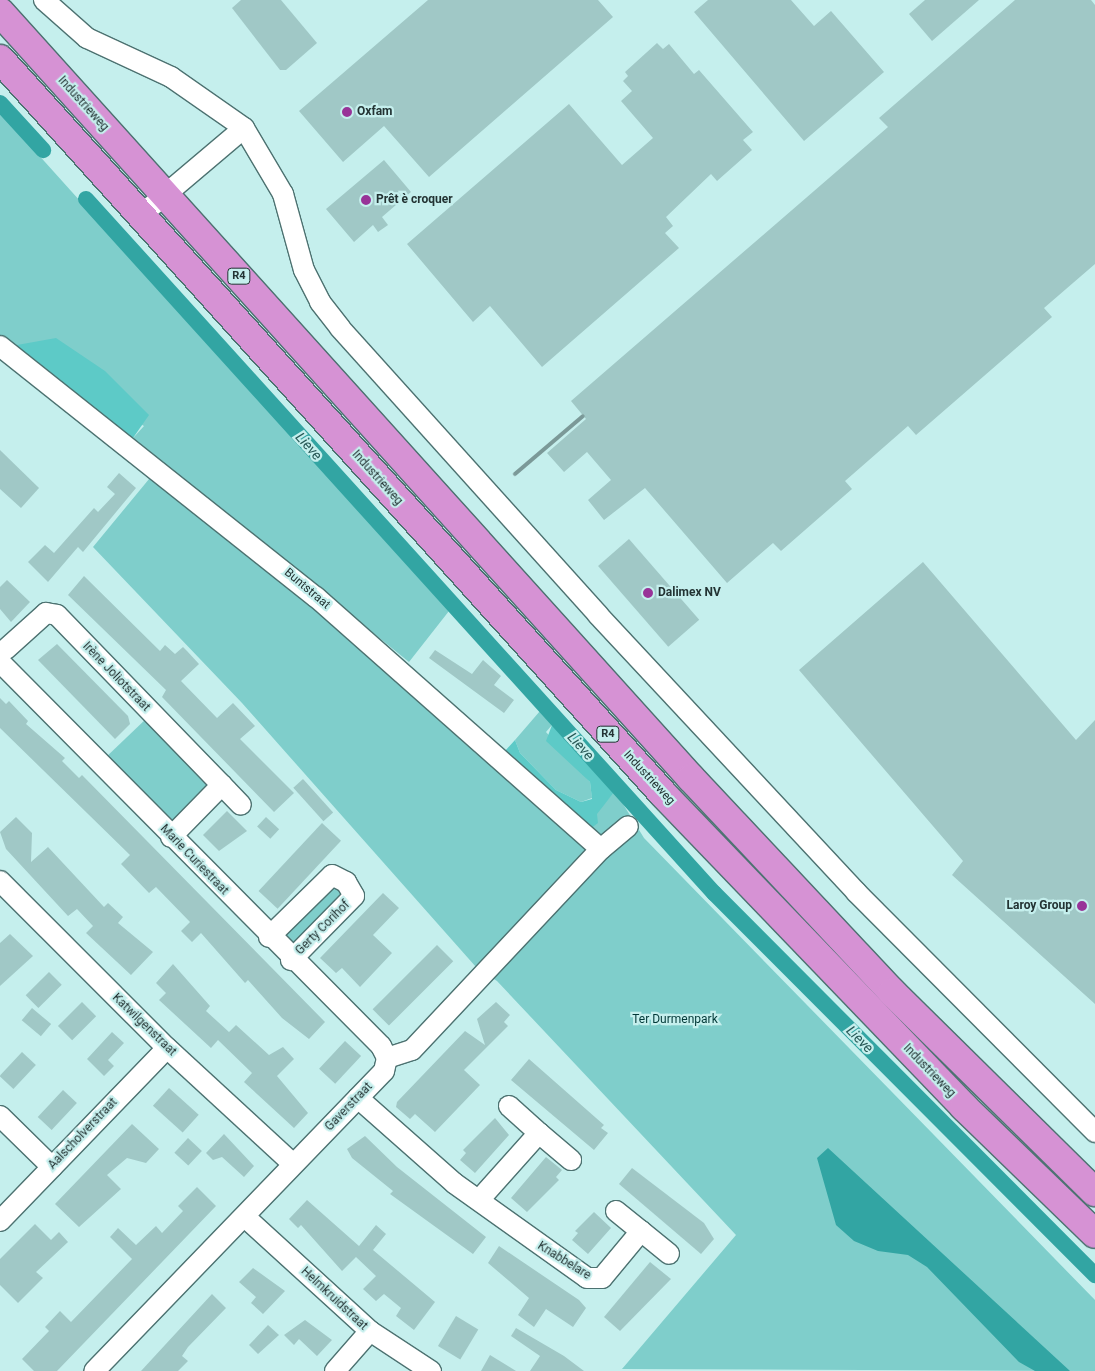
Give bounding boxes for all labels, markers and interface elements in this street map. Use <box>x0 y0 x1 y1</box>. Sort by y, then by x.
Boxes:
street label: Industrieweg <box>55 74 111 134</box>
place label: Oxfam <box>357 105 392 119</box>
marker: Oxfam <box>341 106 353 118</box>
place label: Prêt è croquer <box>376 193 453 207</box>
marker: Prêt è croquer <box>360 194 372 206</box>
road number: R4 <box>226 268 252 284</box>
water label: Lieve <box>292 429 326 463</box>
street label: Industrieweg <box>349 448 405 508</box>
street label: Buntstraat <box>281 566 333 612</box>
place label: Dalimex NV <box>658 586 721 600</box>
marker: Dalimex NV <box>642 587 654 599</box>
street label: Irène Joliotstraat <box>79 639 153 715</box>
road number: R4 <box>596 726 620 742</box>
water label: Lieve <box>564 729 598 763</box>
street label: Industrieweg <box>620 748 678 808</box>
street label: Marie Curiestraat <box>157 822 231 898</box>
street label: Gerty Corihof <box>293 898 353 958</box>
place label: Laroy Group <box>1007 899 1072 913</box>
marker: Laroy Group <box>1076 900 1088 912</box>
street label: Katwilgenstraat <box>109 991 179 1059</box>
park label: Ter Durmenpark <box>632 1013 718 1027</box>
water label: Lieve <box>843 1022 877 1056</box>
street label: Industrieweg <box>900 1041 958 1101</box>
street label: Gaverstraat <box>322 1080 376 1134</box>
street label: Aalscholverstraat <box>45 1095 121 1173</box>
street label: Knabbelare <box>535 1239 593 1283</box>
street label: Helmkruidstraat <box>298 1264 370 1334</box>

